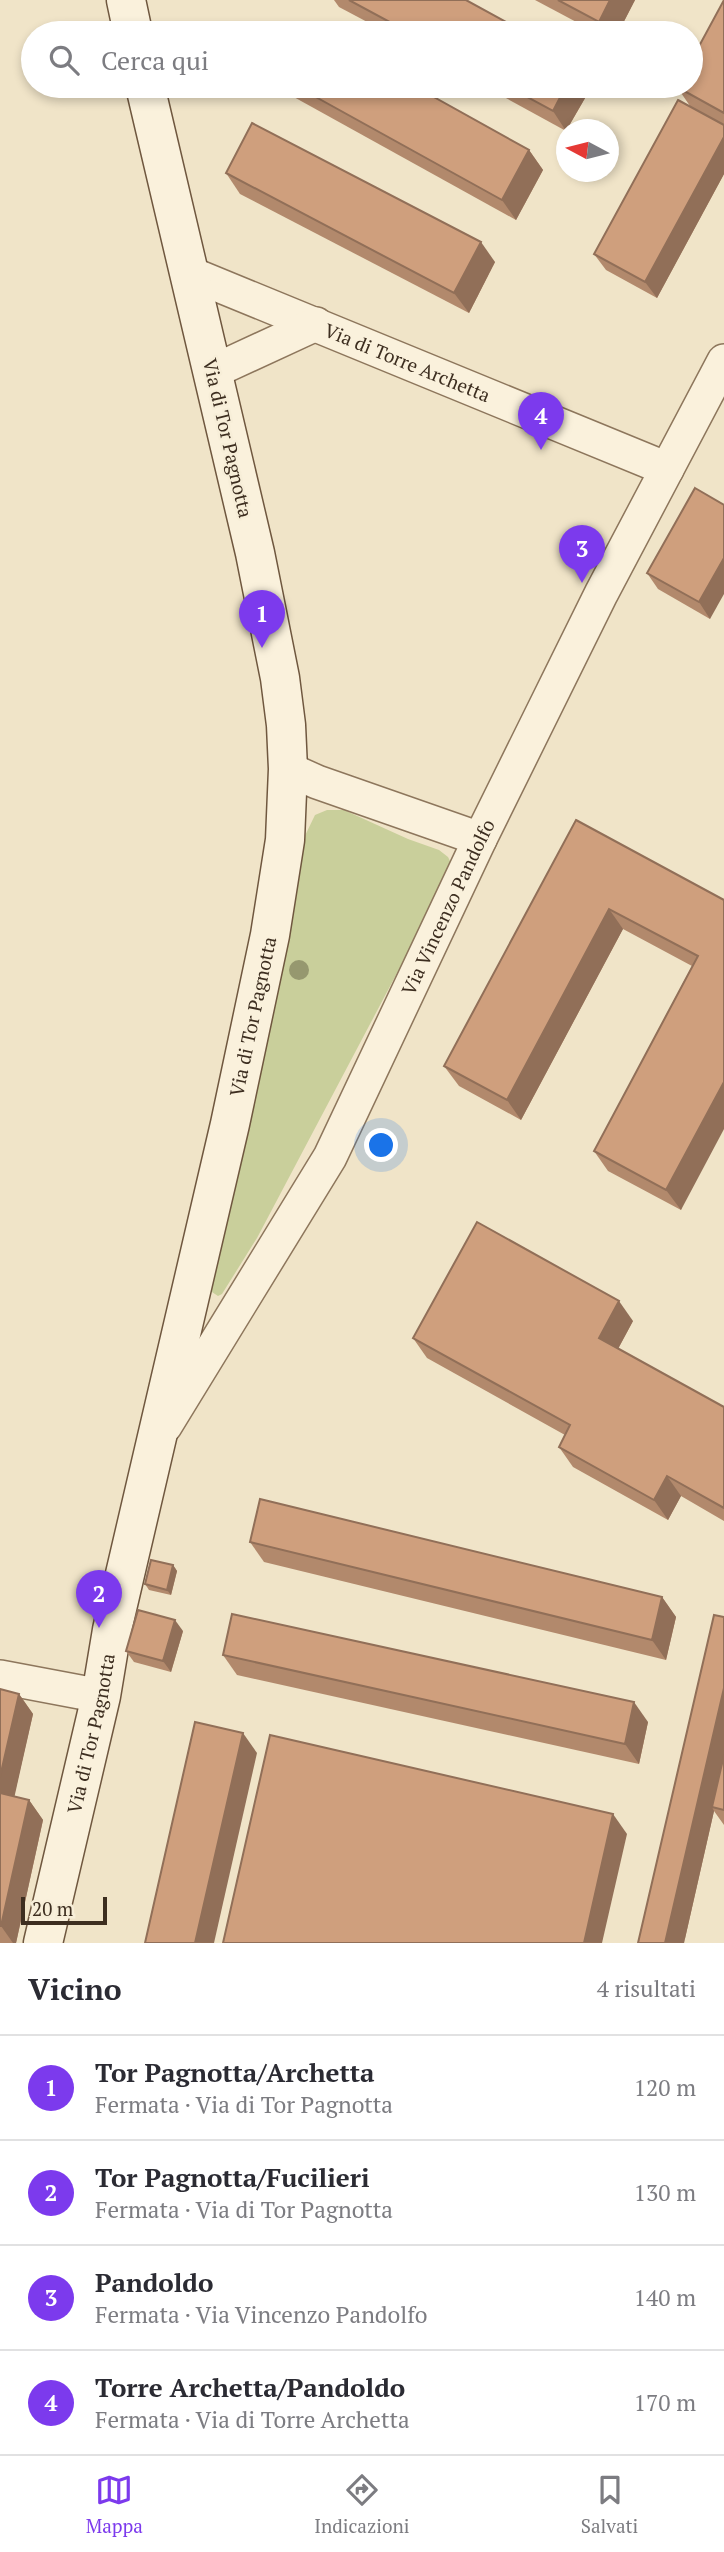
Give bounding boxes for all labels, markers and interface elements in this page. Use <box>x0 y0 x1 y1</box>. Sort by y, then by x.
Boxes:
search box <box>21 21 703 98</box>
icon: search <box>45 41 83 79</box>
text: Cerca qui <box>101 43 209 77</box>
north arrow <box>556 119 619 182</box>
street label: Via di Torre Archetta <box>321 317 495 407</box>
street label: Via di Tor Pagnotta <box>198 356 259 520</box>
pin: 4 <box>518 392 564 450</box>
pin: 3 <box>559 525 605 583</box>
pin: 1 <box>239 590 285 648</box>
street label: Via Vincenzo Pandolfo <box>395 815 500 999</box>
street label: Via di Tor Pagnotta <box>223 934 281 1099</box>
your location <box>364 1128 398 1162</box>
pin: 2 <box>76 1570 122 1628</box>
street label: Via di Tor Pagnotta <box>61 1651 120 1816</box>
scale bar <box>21 1894 107 1926</box>
text: 20 m <box>32 1896 73 1921</box>
text: Vicino <box>28 1969 122 2009</box>
text: 4 risultati <box>597 1973 696 2004</box>
text: Tor Pagnotta/Archetta <box>95 2055 375 2089</box>
text: 1 <box>45 2072 58 2103</box>
text: 120 m <box>634 2072 696 2103</box>
text: Fermata · Via di Tor Pagnotta <box>95 2089 393 2120</box>
text: Tor Pagnotta/Fucilieri <box>95 2160 370 2194</box>
text: 2 <box>45 2177 58 2208</box>
text: 130 m <box>634 2177 696 2208</box>
text: Fermata · Via di Tor Pagnotta <box>95 2194 393 2225</box>
text: Pandoldo <box>95 2265 213 2299</box>
text: 3 <box>45 2282 58 2313</box>
text: 140 m <box>634 2282 696 2313</box>
text: Fermata · Via Vincenzo Pandolfo <box>95 2299 427 2330</box>
text: Torre Archetta/Pandoldo <box>95 2370 405 2404</box>
text: 4 <box>45 2387 58 2418</box>
text: 170 m <box>634 2387 696 2418</box>
text: Fermata · Via di Torre Archetta <box>95 2404 410 2435</box>
tab: Mappa <box>86 2471 143 2538</box>
tab: Indicazioni <box>314 2471 409 2538</box>
tab: Salvati <box>581 2471 638 2538</box>

